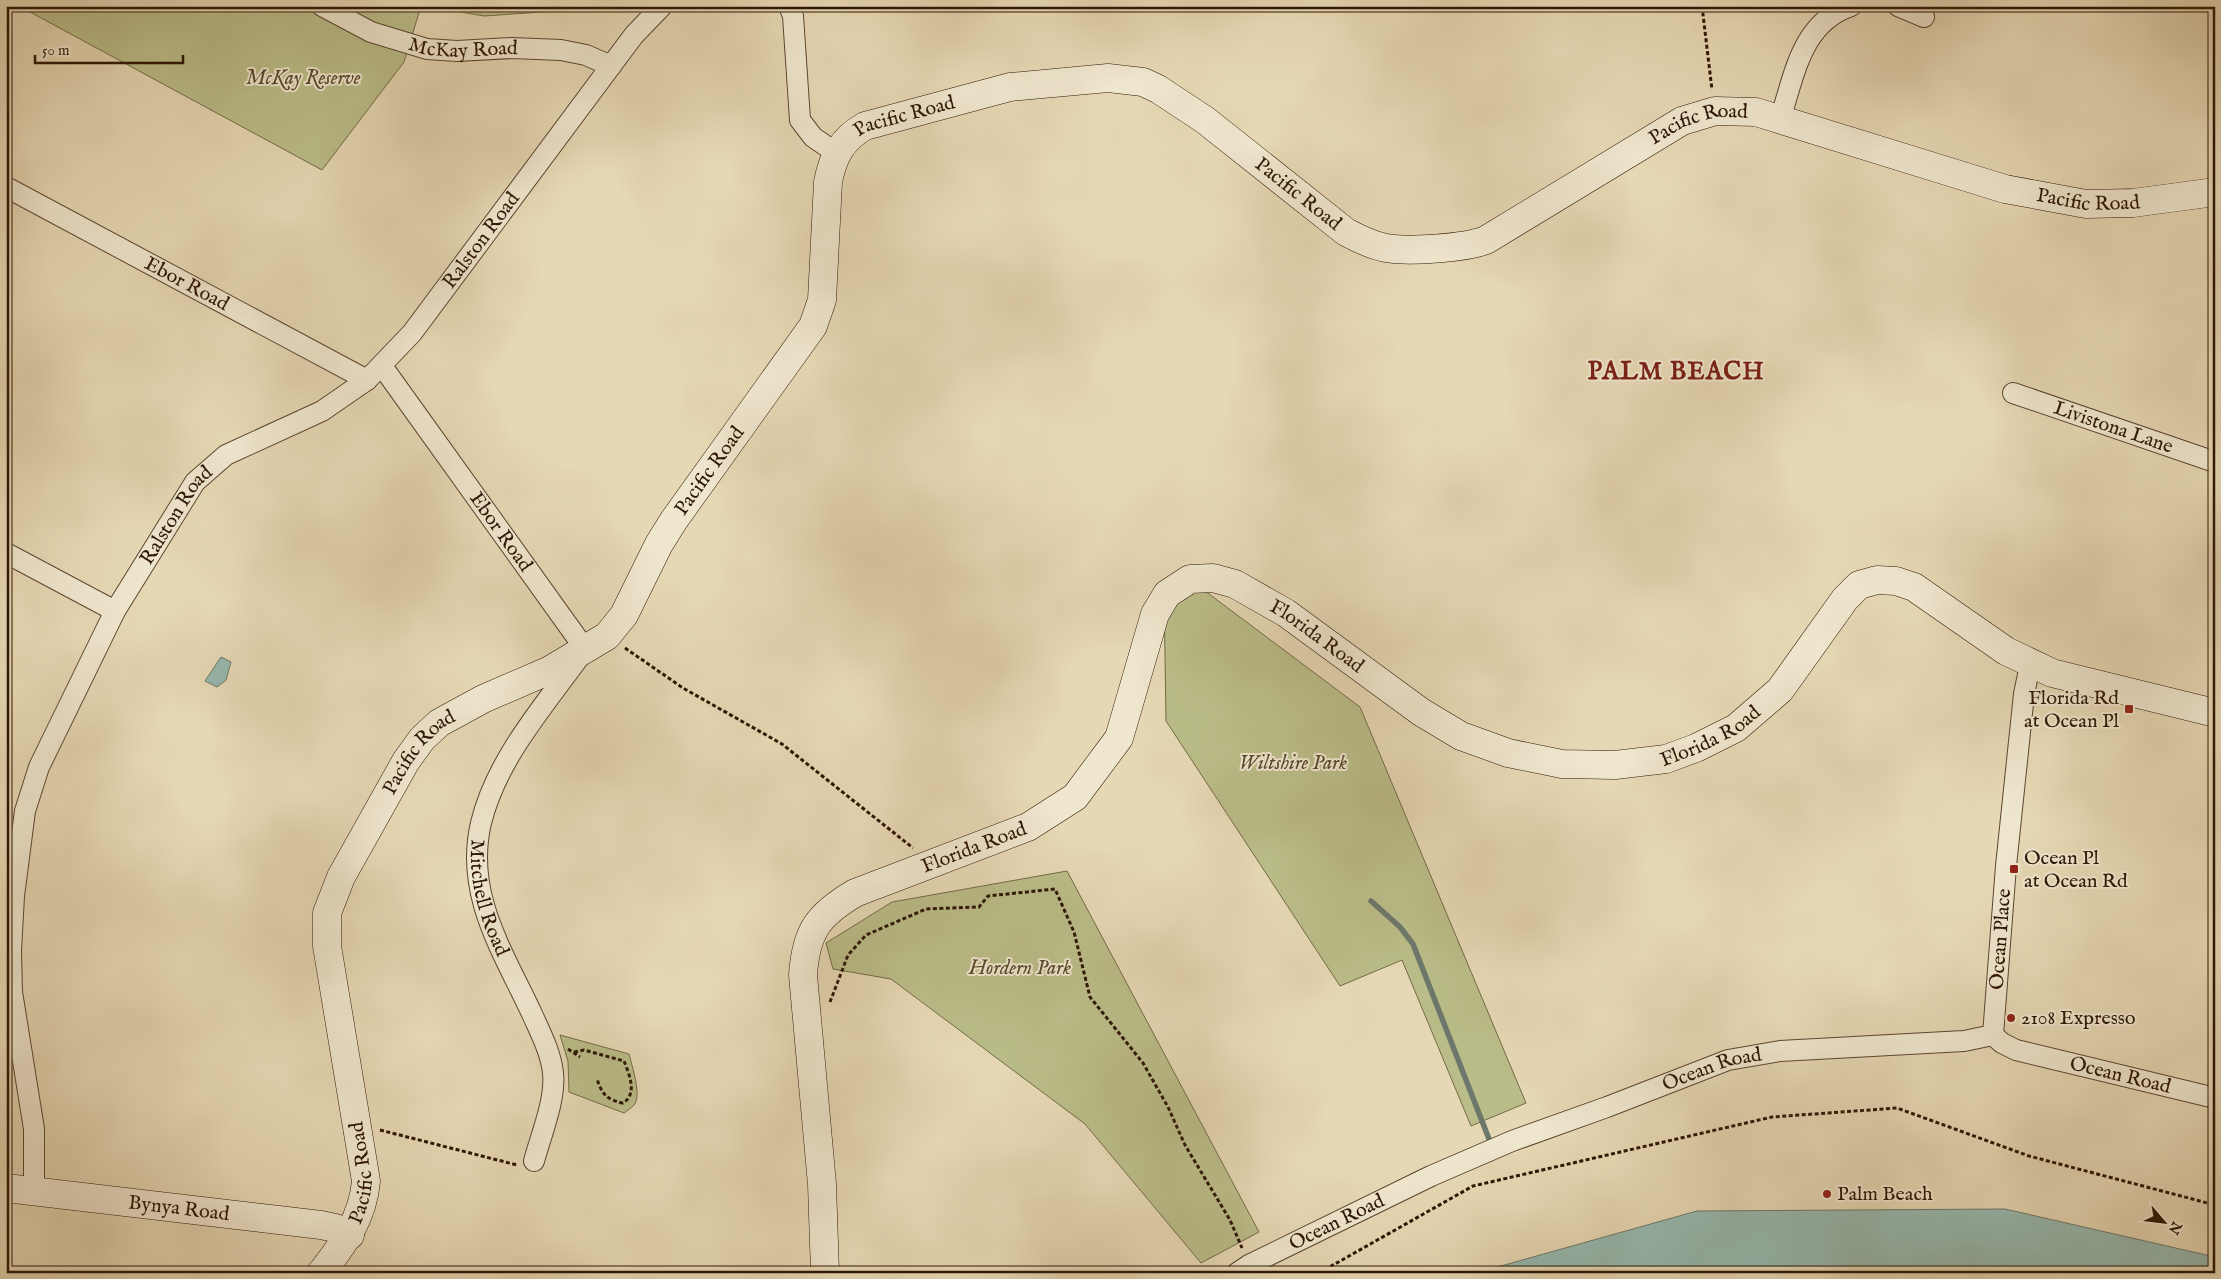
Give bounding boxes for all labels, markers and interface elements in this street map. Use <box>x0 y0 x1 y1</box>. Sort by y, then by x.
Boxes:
scale bar <box>35 32 182 64</box>
street label: McKay Road <box>405 32 518 64</box>
text: 50 m <box>42 41 70 60</box>
park label: McKay Reserve <box>246 66 361 91</box>
street label: Pacific Road <box>848 90 958 143</box>
street label: Pacific Road <box>1644 98 1748 151</box>
street label: Pacific Road <box>1250 152 1347 236</box>
street label: Pacific Road <box>2034 183 2142 217</box>
street label: Ralston Road <box>437 187 525 294</box>
street label: Ebor Road <box>140 251 234 317</box>
district label: PALM BEACH <box>1587 356 1765 388</box>
street label: Livistona Lane <box>2050 395 2176 459</box>
street label: Pacific Road <box>669 421 750 520</box>
street label: Ralston Road <box>134 460 218 569</box>
street label: Ebor Road <box>464 487 538 577</box>
street label: Florida Road <box>1265 594 1369 679</box>
place label: Florida Rd at Ocean Pl <box>2024 686 2120 734</box>
street label: Florida Road <box>1657 700 1766 773</box>
marker: Florida Rd at Ocean Pl <box>2123 703 2135 715</box>
street label: Pacific Road <box>377 704 460 799</box>
park label: Wiltshire Park <box>1239 751 1347 776</box>
street label: Florida Road <box>918 816 1030 879</box>
street label: Mitchell Road <box>464 839 515 960</box>
place label: Ocean Pl at Ocean Rd <box>2024 846 2128 894</box>
marker: Ocean Pl at Ocean Rd <box>2008 863 2020 875</box>
street label: Ocean Place <box>1984 888 2017 991</box>
park label: Hordern Park <box>968 956 1071 981</box>
place label: 2108 Expresso <box>2021 1006 2136 1031</box>
marker: 2108 Expresso <box>2005 1012 2017 1024</box>
street label: Ocean Road <box>1659 1042 1764 1097</box>
street label: Ocean Road <box>2067 1051 2174 1099</box>
street label: Pacific Road <box>343 1120 379 1228</box>
place label: Palm Beach <box>1837 1182 1933 1207</box>
street label: Ocean Road <box>1285 1188 1389 1256</box>
marker: Palm Beach <box>1821 1188 1833 1200</box>
street label: Bynya Road <box>127 1190 231 1227</box>
north arrow <box>2138 1196 2188 1246</box>
text: N <box>2164 1217 2186 1237</box>

